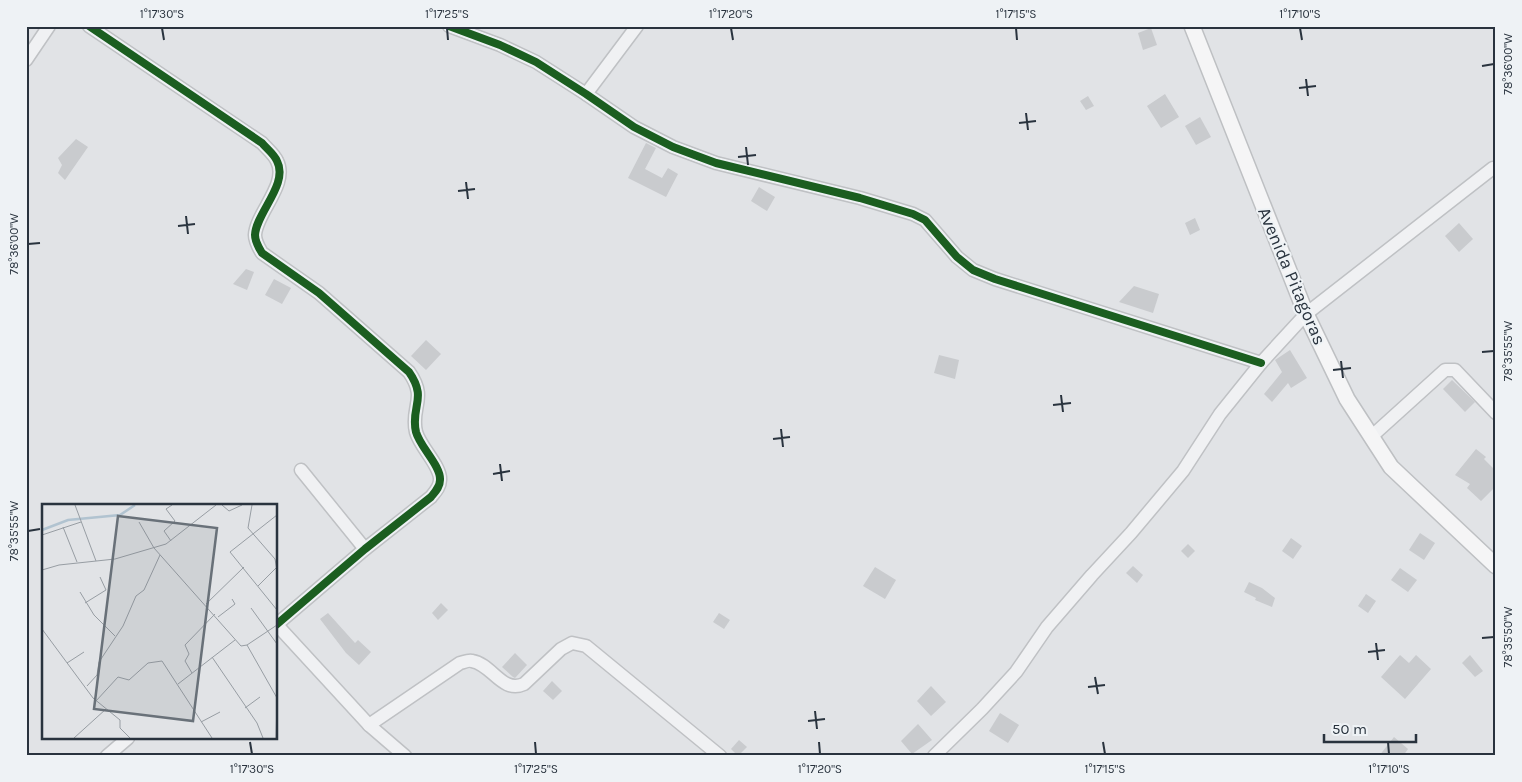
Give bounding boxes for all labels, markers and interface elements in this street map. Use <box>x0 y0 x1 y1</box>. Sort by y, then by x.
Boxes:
text: 1°17'30"S <box>140 7 184 21</box>
text: 1°17'25"S <box>425 7 469 21</box>
text: 1°17'20"S <box>709 7 753 21</box>
text: 1°17'15"S <box>996 7 1036 21</box>
text: 1°17'10"S <box>1279 7 1321 21</box>
text: 78°36'00"W <box>1501 33 1515 95</box>
street label: Avenida Pitagoras <box>1253 204 1331 348</box>
text: 78°36'00"W <box>7 213 21 275</box>
text: 78°35'55"W <box>1501 320 1515 381</box>
text: 78°35'55"W <box>7 500 21 561</box>
inset map <box>42 504 278 740</box>
text: 78°35'50"W <box>1501 606 1515 667</box>
scale bar <box>1324 712 1417 744</box>
text: 50 m <box>1332 720 1367 738</box>
text: 1°17'30"S <box>230 762 274 776</box>
text: 1°17'25"S <box>514 762 558 776</box>
text: 1°17'20"S <box>798 762 842 776</box>
text: 1°17'15"S <box>1085 762 1125 776</box>
text: 1°17'10"S <box>1368 762 1410 776</box>

